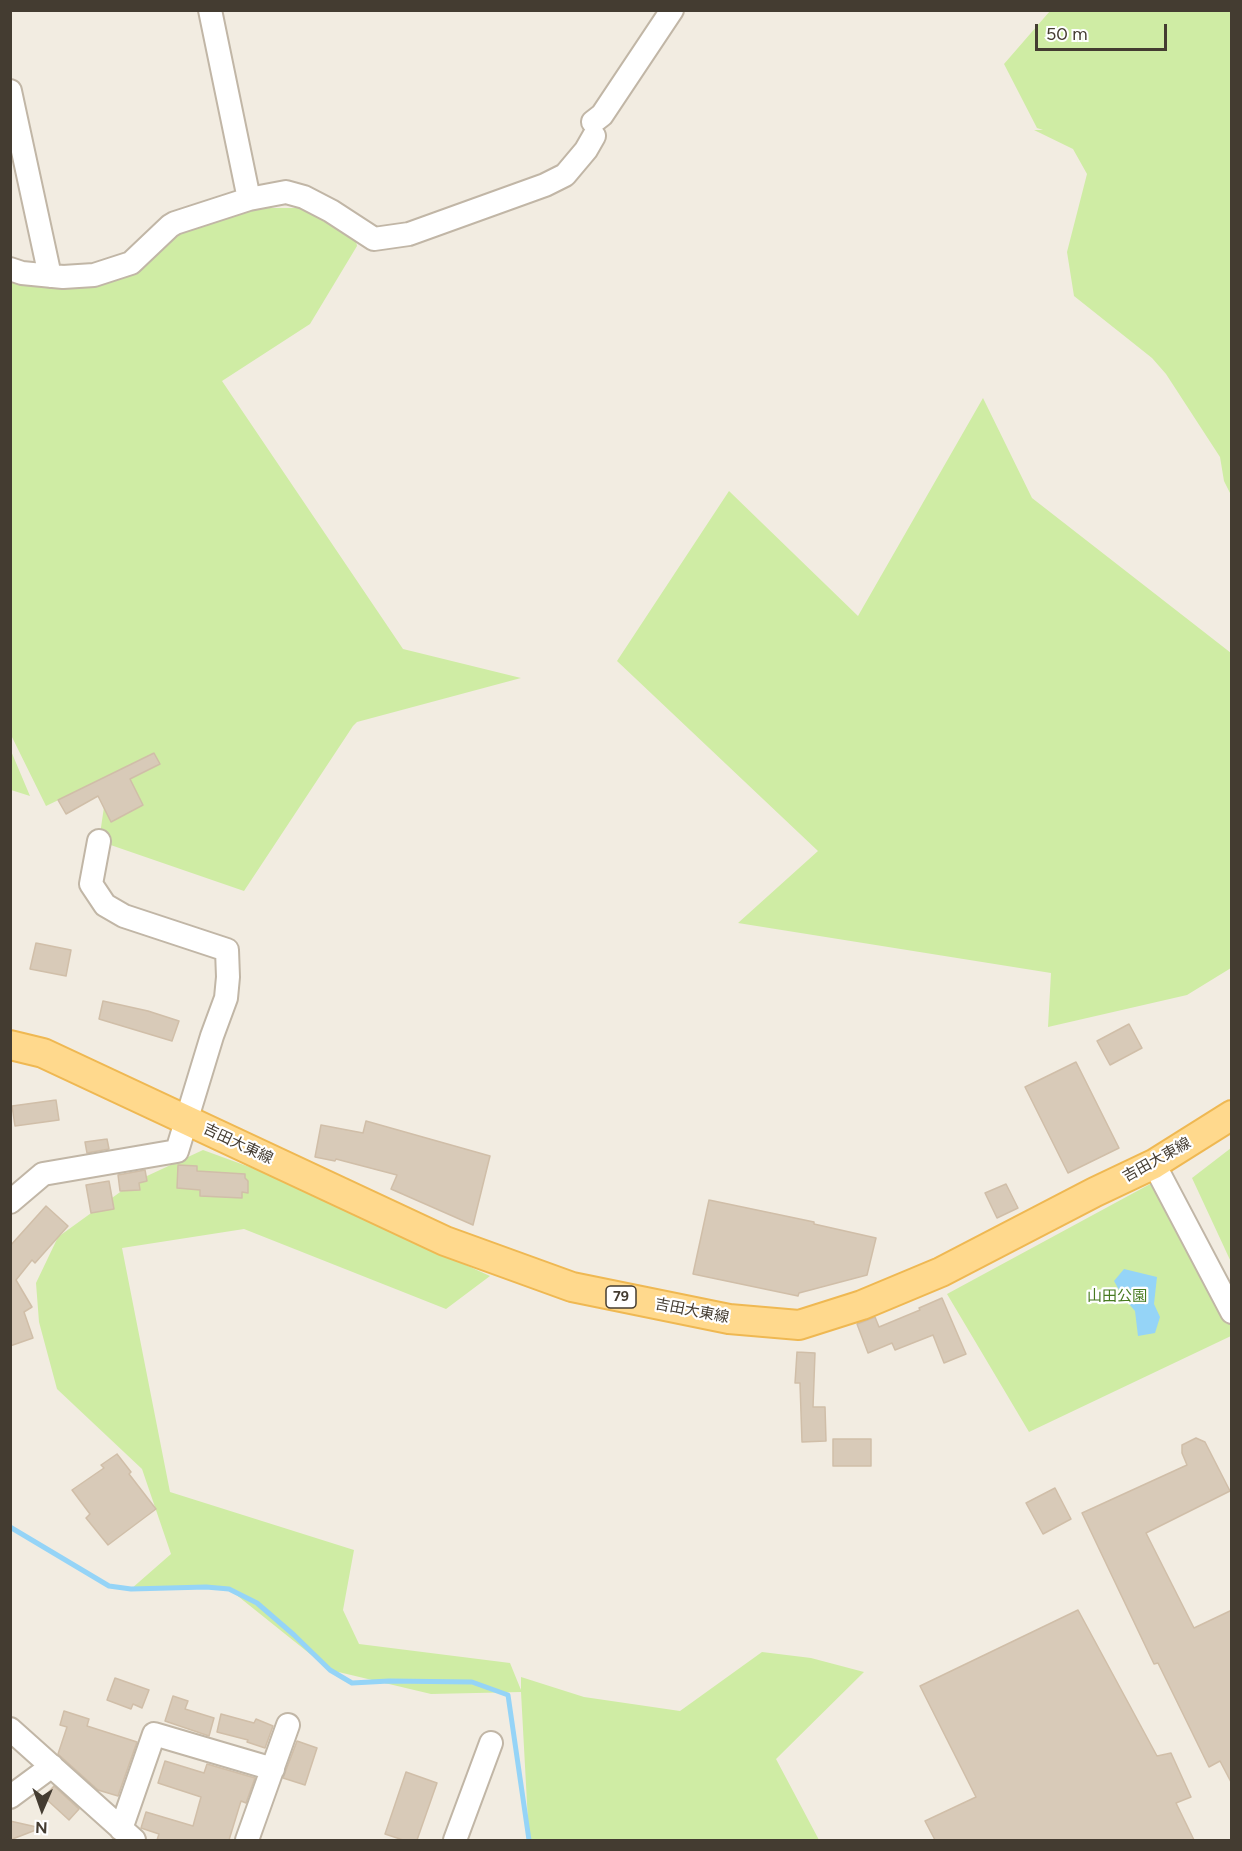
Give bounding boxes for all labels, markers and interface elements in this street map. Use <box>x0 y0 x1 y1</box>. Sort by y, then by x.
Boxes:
scale bar <box>1038 12 1170 50</box>
text: 50 m <box>1046 23 1088 45</box>
street label: 吉田大東線 <box>200 1120 276 1168</box>
street label: 吉田大東線 <box>1120 1134 1194 1186</box>
road number: 79 <box>606 1286 636 1308</box>
park label: 山田公園 <box>1087 1288 1147 1306</box>
street label: 吉田大東線 <box>653 1295 731 1327</box>
north arrow <box>12 1779 72 1839</box>
text: N <box>35 1818 48 1837</box>

